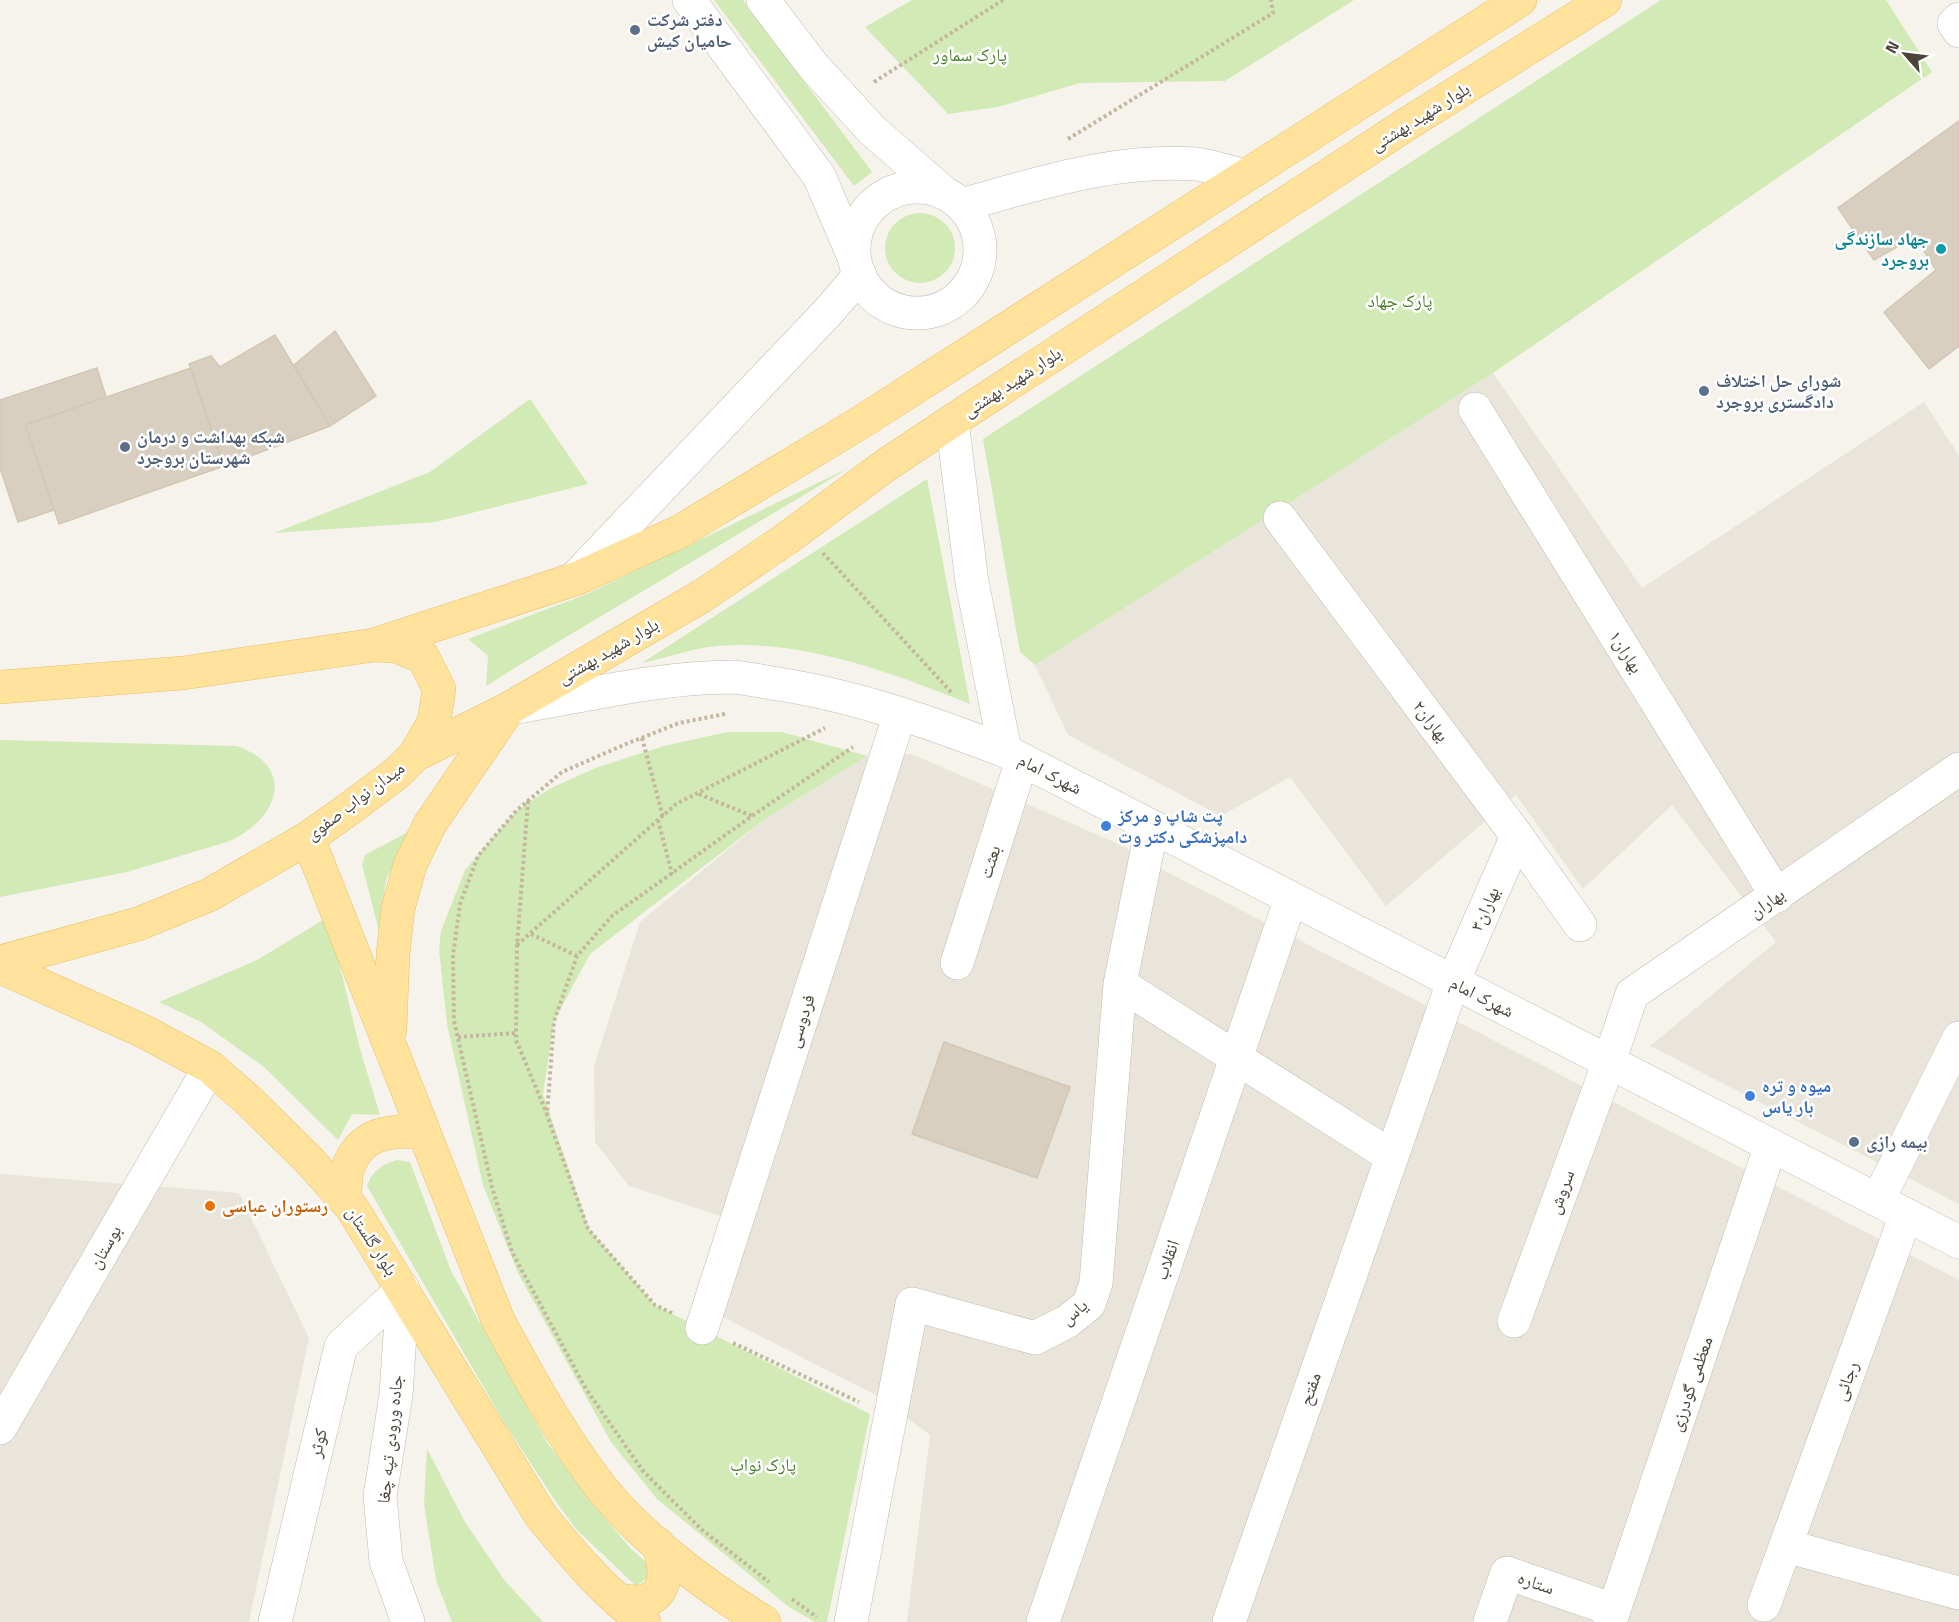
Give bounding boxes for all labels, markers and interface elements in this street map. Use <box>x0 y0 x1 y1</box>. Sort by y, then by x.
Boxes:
place label: دفتر شرکت حامیان کیش <box>647 6 732 54</box>
marker: دفتر شرکت حامیان کیش <box>628 23 642 37</box>
north arrow <box>1875 24 1935 84</box>
text: N <box>1879 36 1905 57</box>
park label: پارک سماور <box>932 41 1007 68</box>
street label: بلوار شهید بهشتی <box>1365 75 1475 158</box>
place label: جهاد سازندگی بروجرد <box>1835 225 1929 273</box>
marker: جهاد سازندگی بروجرد <box>1934 242 1948 256</box>
park label: پارک جهاد <box>1368 287 1432 314</box>
street label: بلوار شهید بهشتی <box>957 339 1067 424</box>
place label: شورای حل اختلاف دادگستری بروجرد <box>1716 367 1841 415</box>
marker: شورای حل اختلاف دادگستری بروجرد <box>1697 384 1711 398</box>
place label: شبکه بهداشت و درمان شهرستان بروجرد <box>137 423 285 471</box>
marker: شبکه بهداشت و درمان شهرستان بروجرد <box>118 440 132 454</box>
street label: بلوار شهید بهشتی <box>552 611 664 691</box>
street label: بهاران۱ <box>1603 625 1650 679</box>
street label: بهاران۲ <box>1407 694 1456 747</box>
street label: شهرک امام <box>1013 746 1087 801</box>
street label: میدان نواب صفوی <box>299 754 410 847</box>
place label: پت شاپ و مرکز دامپزشکی دکتر وت <box>1117 802 1247 850</box>
marker: پت شاپ و مرکز دامپزشکی دکتر وت <box>1099 819 1113 833</box>
street label: بعثت <box>971 842 1008 882</box>
street label: بهاران <box>1743 881 1790 924</box>
street label: بهاران۳ <box>1463 882 1506 935</box>
street label: شهرک امام <box>1445 969 1519 1024</box>
street label: فردوسی <box>779 991 822 1051</box>
place label: میوه و تره بار یاس <box>1762 1072 1831 1120</box>
marker: میوه و تره بار یاس <box>1743 1089 1757 1103</box>
place label: بیمه رازی <box>1866 1128 1927 1155</box>
marker: بیمه رازی <box>1847 1135 1861 1149</box>
street label: سروش <box>1540 1166 1581 1218</box>
place label: رستوران عباسی <box>222 1192 328 1219</box>
marker: رستوران عباسی <box>203 1199 217 1213</box>
street label: بلوار گلستان <box>340 1201 405 1281</box>
street label: بوستان <box>81 1220 128 1274</box>
street label: انقلاب <box>1147 1236 1186 1284</box>
street label: یاس <box>1054 1292 1093 1331</box>
street label: معظمی گودرزی <box>1662 1333 1719 1435</box>
street label: رجائی <box>1826 1357 1865 1404</box>
street label: مفتح <box>1291 1369 1328 1409</box>
street label: جاده ورودی تپه چغا <box>369 1373 410 1505</box>
street label: کوثر <box>301 1425 334 1461</box>
park label: پارک نواب <box>730 1451 796 1478</box>
street label: ستاره <box>1514 1564 1558 1601</box>

